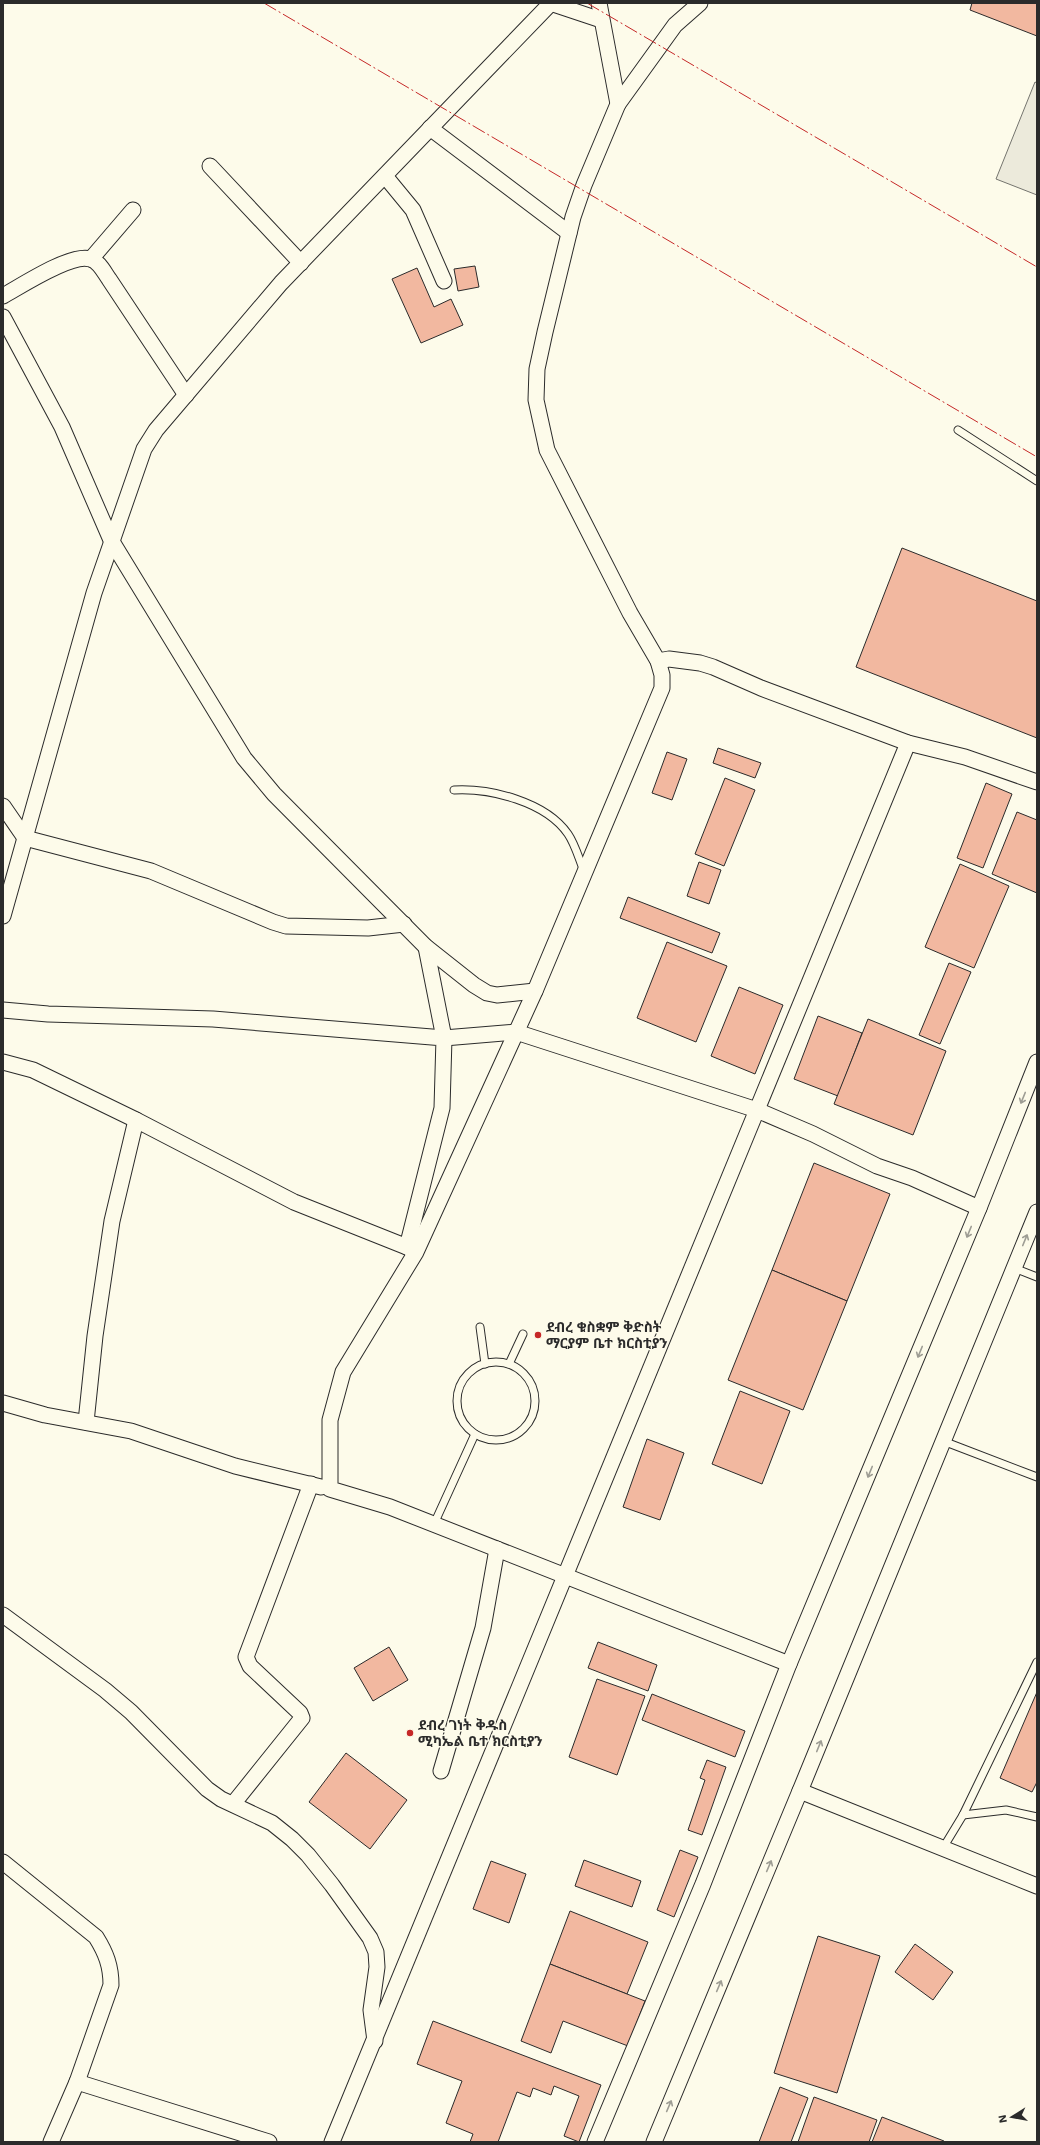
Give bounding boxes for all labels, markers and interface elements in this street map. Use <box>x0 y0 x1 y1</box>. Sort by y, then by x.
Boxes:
one-way arrow <box>1018 1092 1026 1104</box>
one-way arrow <box>965 1225 973 1237</box>
one-way arrow <box>1022 1234 1030 1246</box>
place label: ደብረ ቁስቋም ቅድስት ማርያም ቤተ ክርስቲያን <box>546 1319 668 1351</box>
marker: ደብረ ቁስቋም ቅድስት ማርያም ቤተ ክርስቲያን <box>533 1330 543 1340</box>
one-way arrow <box>915 1346 923 1358</box>
one-way arrow <box>866 1466 874 1478</box>
place label: ደብረ ገነት ቅዱስ ሚካኤል ቤተ ክርስቲያን <box>418 1717 543 1749</box>
marker: ደብረ ገነት ቅዱስ ሚካኤል ቤተ ክርስቲያን <box>405 1728 415 1738</box>
one-way arrow <box>815 1740 823 1752</box>
one-way arrow <box>766 1860 773 1872</box>
one-way arrow <box>716 1980 723 1992</box>
north arrow <box>992 2097 1032 2137</box>
one-way arrow <box>666 2100 673 2112</box>
text: N <box>996 2114 1010 2124</box>

